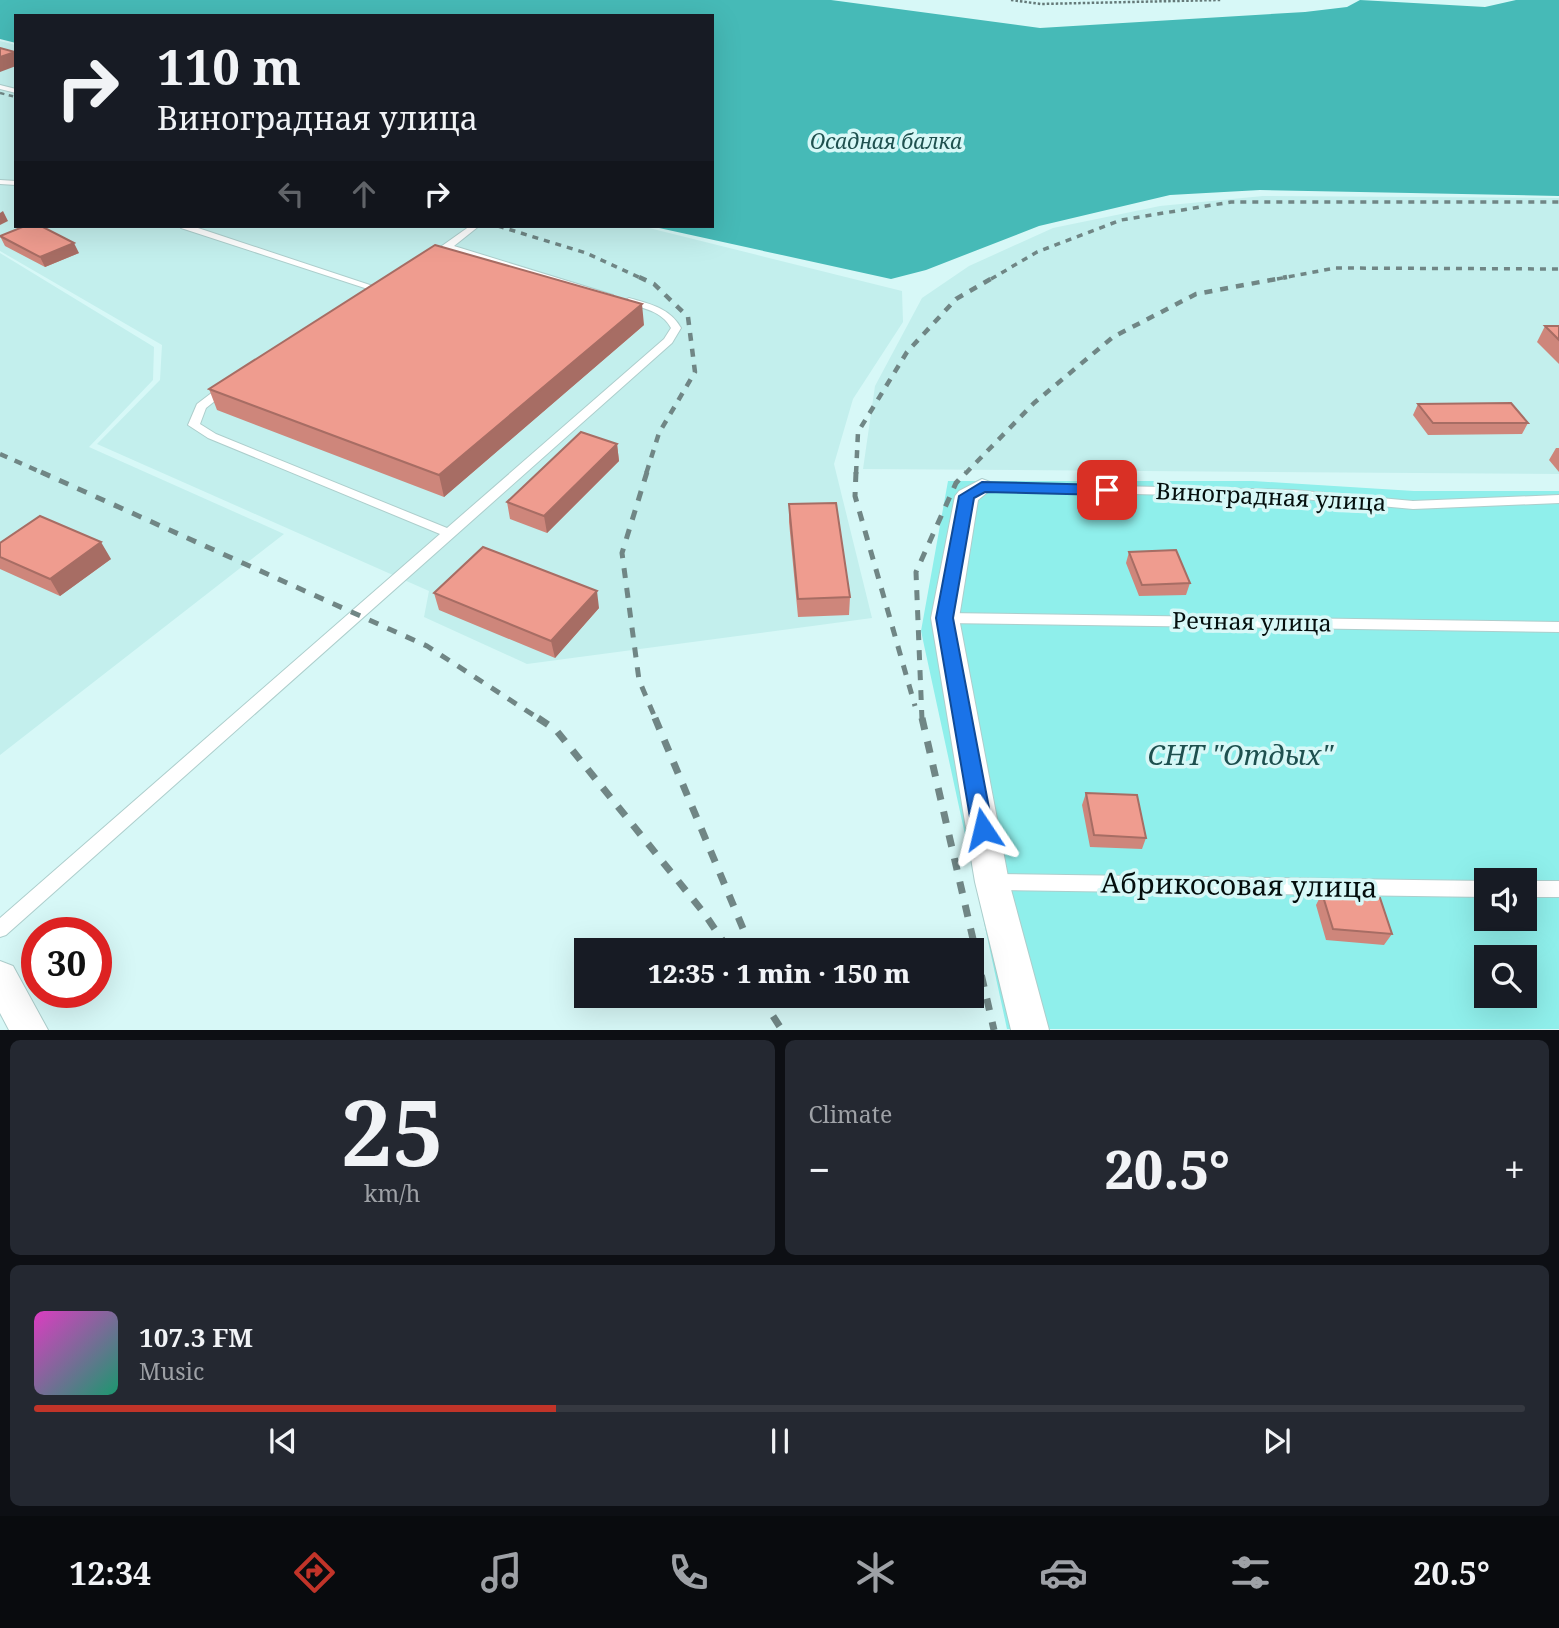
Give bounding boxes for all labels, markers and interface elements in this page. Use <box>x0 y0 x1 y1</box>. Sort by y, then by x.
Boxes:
text: 110 m <box>157 33 301 99</box>
icon: right <box>42 42 133 133</box>
text: Виноградная улица <box>157 96 478 139</box>
water label: Осадная балка <box>810 127 962 155</box>
icon: left <box>272 175 310 213</box>
icon: ahead <box>345 175 383 213</box>
icon: right <box>418 175 456 213</box>
pin <box>1077 460 1137 520</box>
icon: arrive <box>1088 471 1126 509</box>
street label: Виноградная улица <box>1155 474 1387 518</box>
street label: Речная улица <box>1172 604 1332 638</box>
park label: СНТ "Отдых" <box>1147 735 1334 773</box>
position arrow <box>946 792 1020 866</box>
street label: Абрикосовая улица <box>1100 863 1378 905</box>
map controls <box>1474 868 1537 1008</box>
button: sound <box>1474 868 1537 931</box>
speed limit sign: 30 <box>21 917 112 1008</box>
button: search <box>1474 945 1537 1008</box>
text: 12:35 · 1 min · 150 m <box>648 955 910 991</box>
text: 25 <box>341 1069 444 1193</box>
text: Climate <box>809 1098 892 1130</box>
text: 20.5° <box>1104 1133 1230 1204</box>
text: − <box>809 1143 831 1195</box>
text: + <box>1504 1143 1525 1195</box>
text: km/h <box>364 1177 420 1209</box>
text: 107.3 FM <box>139 1319 253 1355</box>
text: Music <box>139 1355 204 1387</box>
icon: previous <box>264 1422 302 1460</box>
icon: pause <box>761 1422 799 1460</box>
icon: next <box>1258 1422 1296 1460</box>
icon: directions <box>290 1548 339 1597</box>
icon: music <box>477 1548 526 1597</box>
icon: phone <box>664 1548 713 1597</box>
icon: climate <box>851 1548 900 1597</box>
icon: car <box>1039 1548 1088 1597</box>
icon: filters <box>1226 1548 1275 1597</box>
text: 12:34 <box>69 1551 151 1594</box>
text: 20.5° <box>1413 1551 1490 1594</box>

